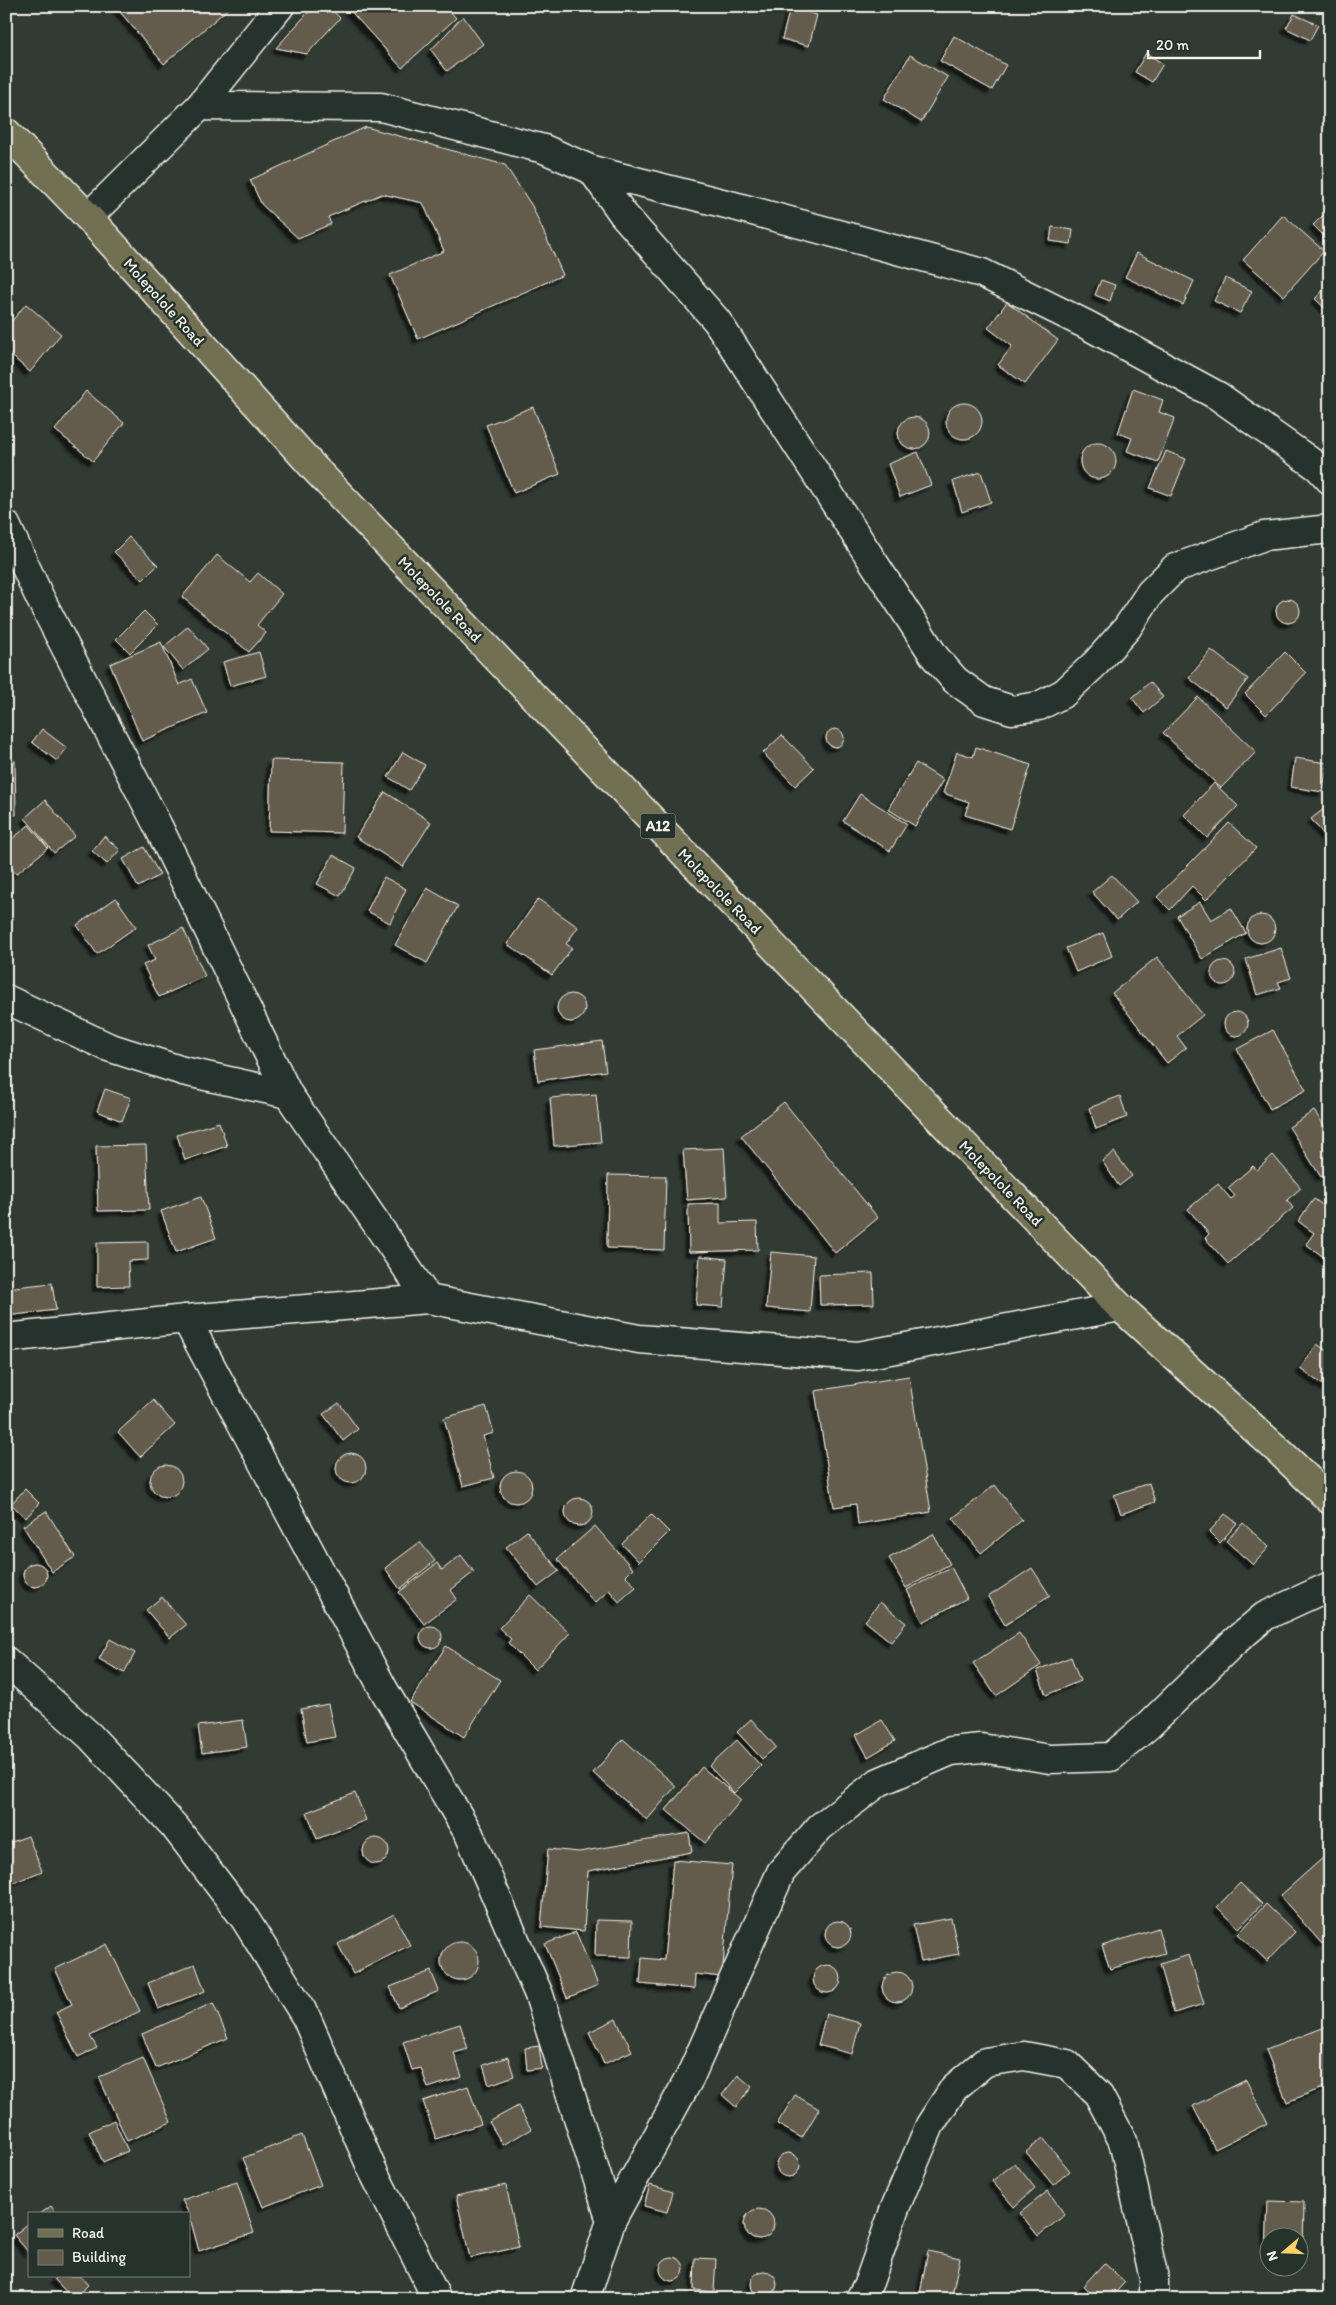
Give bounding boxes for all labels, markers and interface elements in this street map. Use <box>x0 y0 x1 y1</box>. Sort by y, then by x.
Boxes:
scale bar <box>1148 28 1261 60</box>
text: 20 m <box>1156 36 1190 54</box>
street label: Molepolole Road <box>119 254 209 350</box>
street label: Molepolole Road <box>394 552 486 646</box>
road number: A12 <box>640 814 676 838</box>
street label: Molepolole Road <box>674 844 766 938</box>
street label: Molepolole Road <box>955 1136 1047 1230</box>
legend <box>28 2212 190 2278</box>
text: Road <box>72 2224 105 2242</box>
north arrow <box>1258 2228 1308 2278</box>
text: Building <box>72 2248 126 2266</box>
text: N <box>1263 2249 1282 2263</box>

